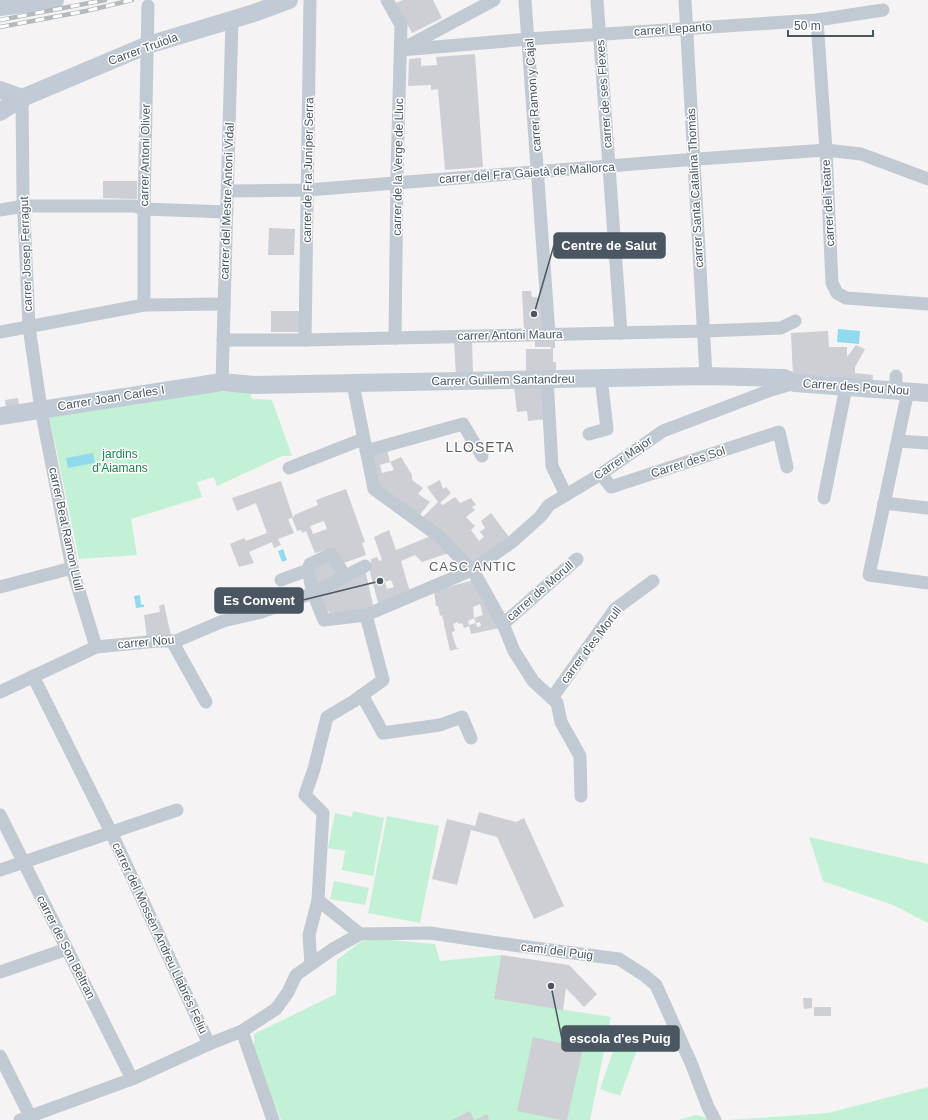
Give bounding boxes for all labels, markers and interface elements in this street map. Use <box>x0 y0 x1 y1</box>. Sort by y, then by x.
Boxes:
scale bar <box>788 12 873 38</box>
street label: carrer Lepanto <box>634 19 713 39</box>
text: 50 m <box>794 19 821 33</box>
street label: Carrer Truiola <box>106 30 180 68</box>
street label: carrer Ramon y Cajal <box>522 38 544 152</box>
street label: carrer de ses Flexes <box>593 39 615 149</box>
street label: carrer de Fra Juníper Serra <box>300 97 316 243</box>
street label: carrer de la Verge de Lluc <box>390 98 406 236</box>
street label: carrer Antoni Oliver <box>137 104 153 206</box>
street label: carrer Santa Catalina Thomàs <box>684 108 706 268</box>
street label: carrer del Mestre Antoni Vidal <box>217 122 237 280</box>
street label: carrer del Teatre <box>819 159 837 247</box>
street label: carrer del Fra Gaietà de Mallorca <box>439 160 616 186</box>
street label: carrer Josep Ferragut <box>17 195 35 312</box>
callout: Centre de Salut <box>554 233 665 258</box>
text: Centre de Salut <box>561 238 657 253</box>
street label: carrer Antoni Maura <box>457 327 563 343</box>
street label: Carrer Guillem Santandreu <box>431 372 575 388</box>
street label: Carrer des Pou Nou <box>802 376 910 398</box>
street label: Carrer Joan Carles I <box>57 383 165 413</box>
street label: Carrer Major <box>591 433 655 483</box>
district label: LLOSETA <box>446 439 515 455</box>
street label: Carrer des Sol <box>649 443 727 481</box>
park label: jardins d'Aiamans <box>92 447 148 475</box>
street label: carrer Beat Ramon Llull <box>46 466 86 592</box>
street label: carrer de Morull <box>504 558 576 624</box>
district label: CASC ANTIC <box>429 559 517 574</box>
callout: Es Convent <box>215 588 303 613</box>
text: Es Convent <box>223 593 295 608</box>
street label: carrer d'es Morull <box>558 604 624 686</box>
street label: carrer Nou <box>117 633 175 651</box>
street label: carrer del Mossèn Andreu Llabrés Feliu <box>109 840 211 1036</box>
street label: carrer de Son Beltran <box>34 893 98 1001</box>
street label: camí del Puig <box>520 940 594 962</box>
callout: escola d'es Puig <box>562 1026 679 1051</box>
text: escola d'es Puig <box>569 1031 671 1046</box>

